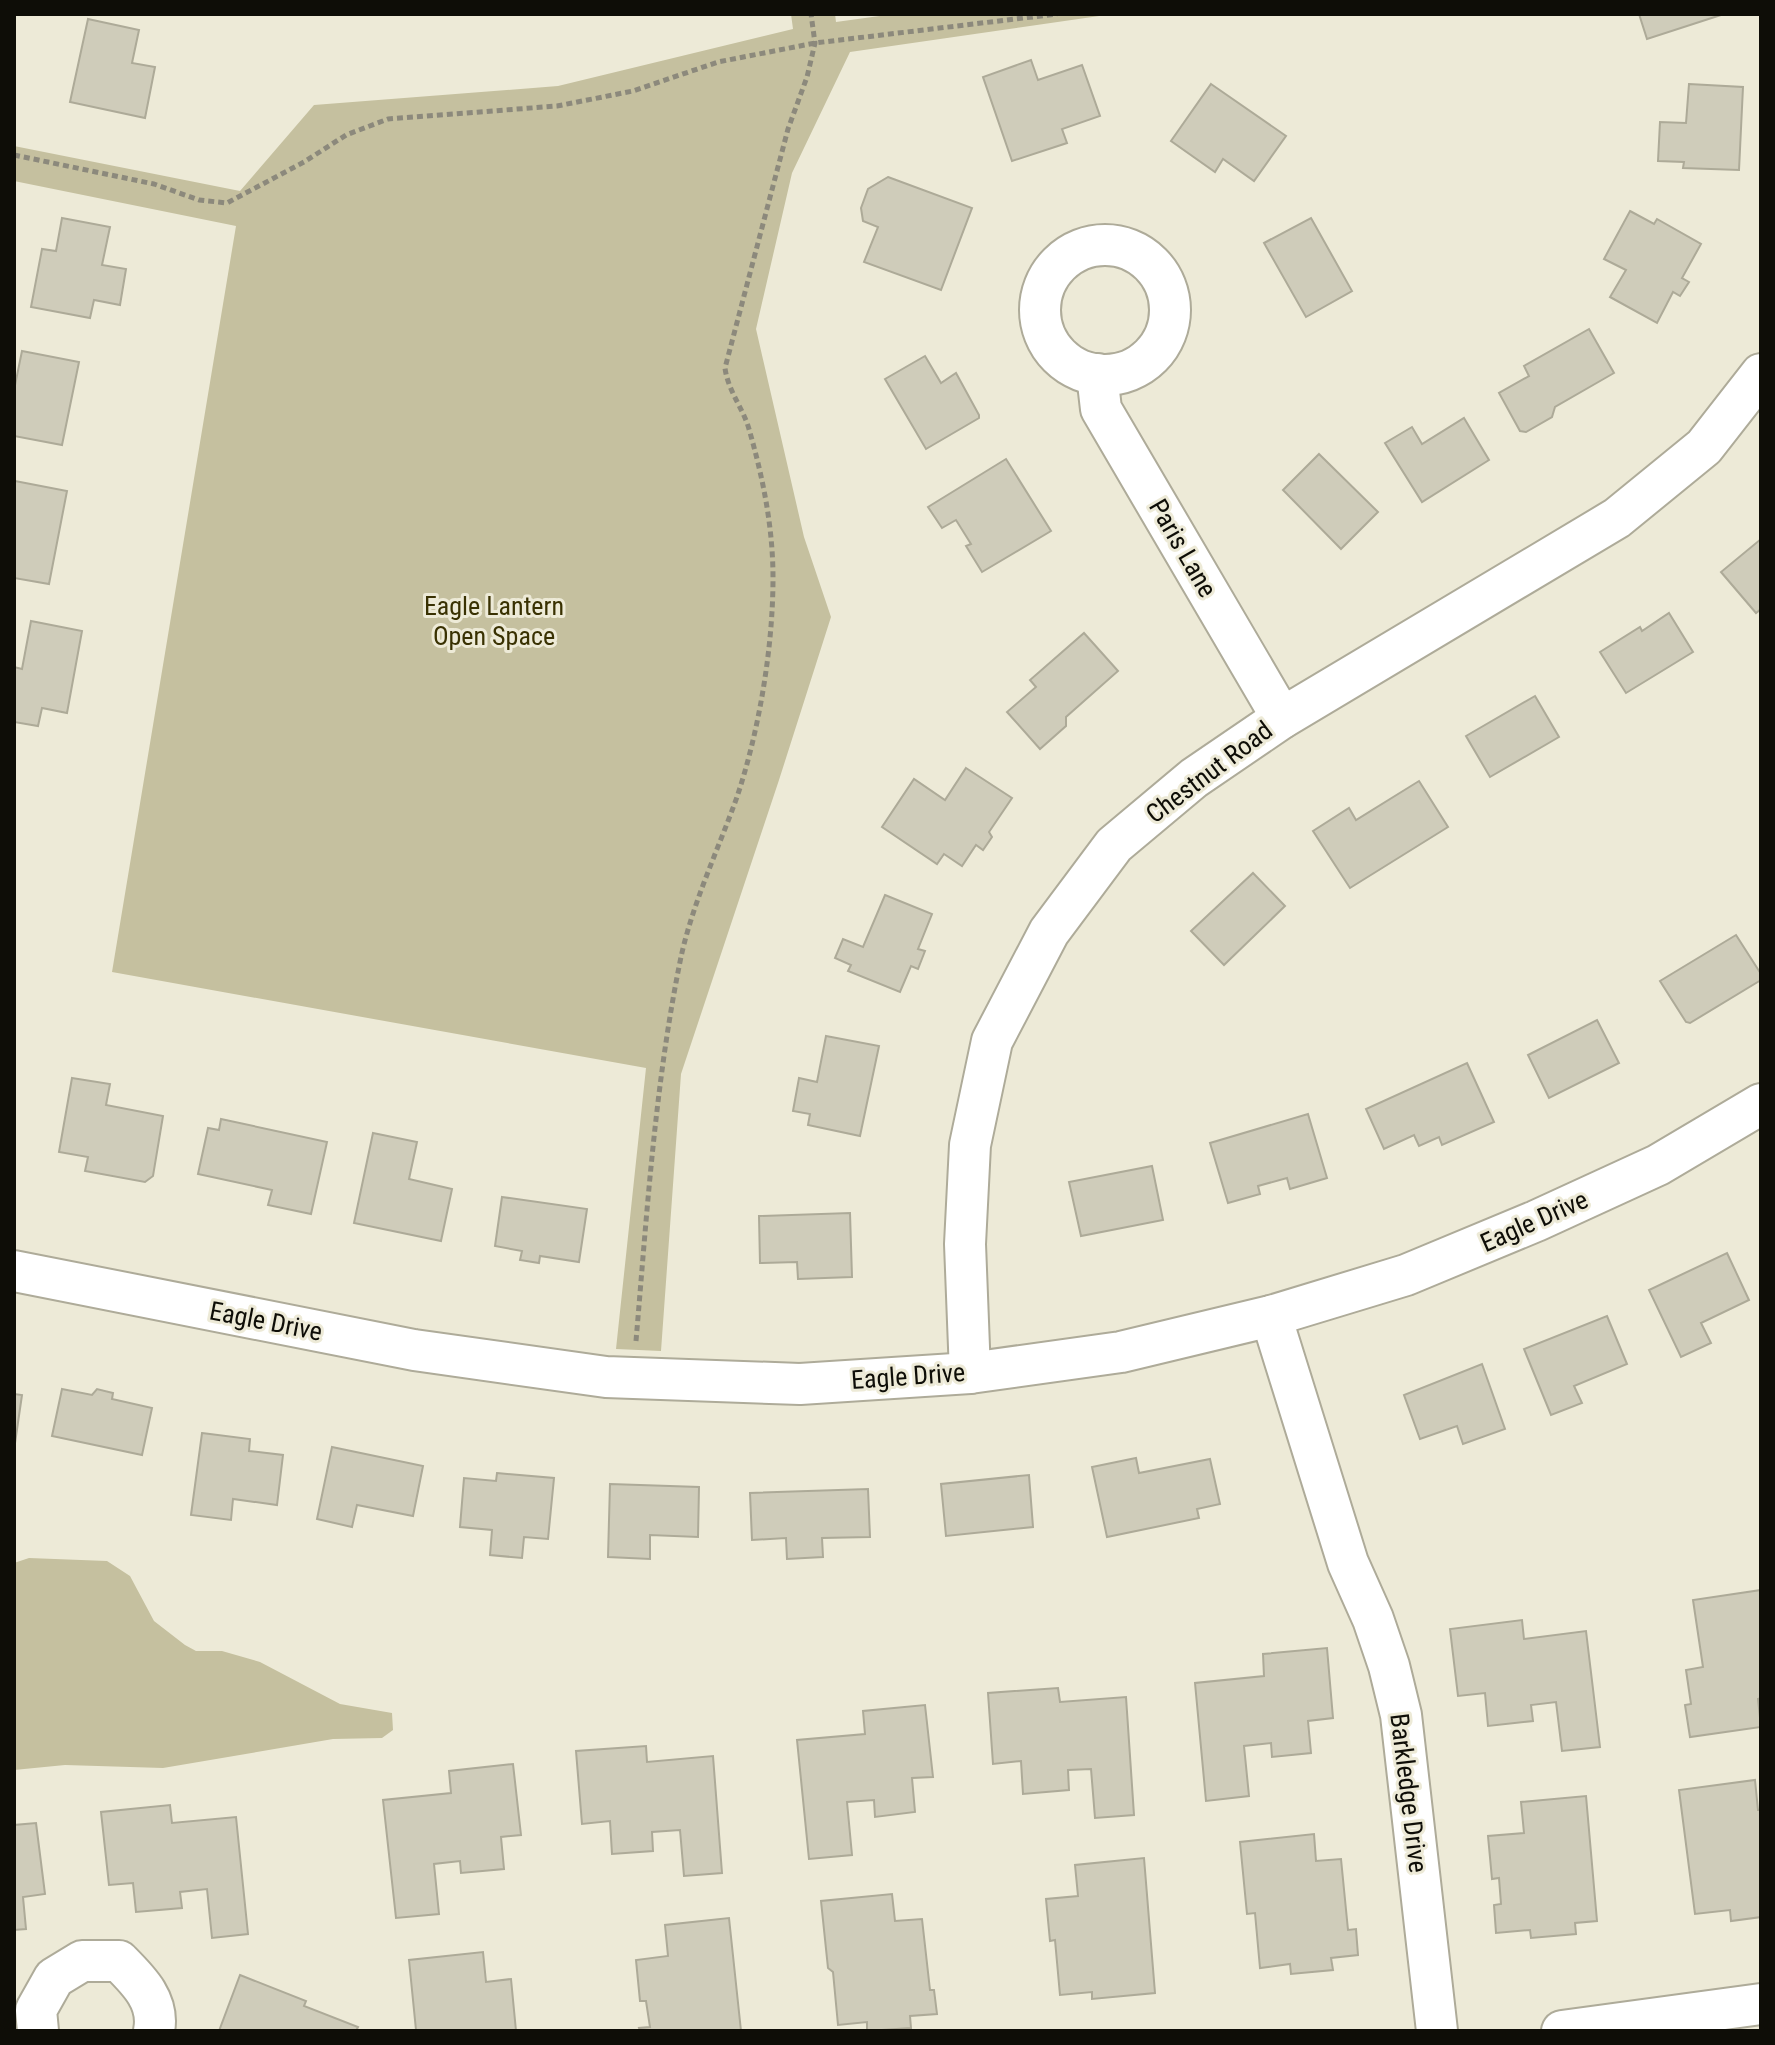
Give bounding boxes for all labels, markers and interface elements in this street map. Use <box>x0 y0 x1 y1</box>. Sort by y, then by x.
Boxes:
street label: Paris Lane <box>1143 494 1223 602</box>
park label: Eagle Lantern Open Space <box>424 591 564 651</box>
street label: Chestnut Road <box>1140 715 1278 829</box>
street label: Eagle Drive <box>1476 1184 1592 1258</box>
street label: Eagle Drive <box>207 1295 325 1347</box>
street label: Eagle Drive <box>850 1357 966 1395</box>
street label: Barkledge Drive <box>1384 1712 1434 1874</box>

